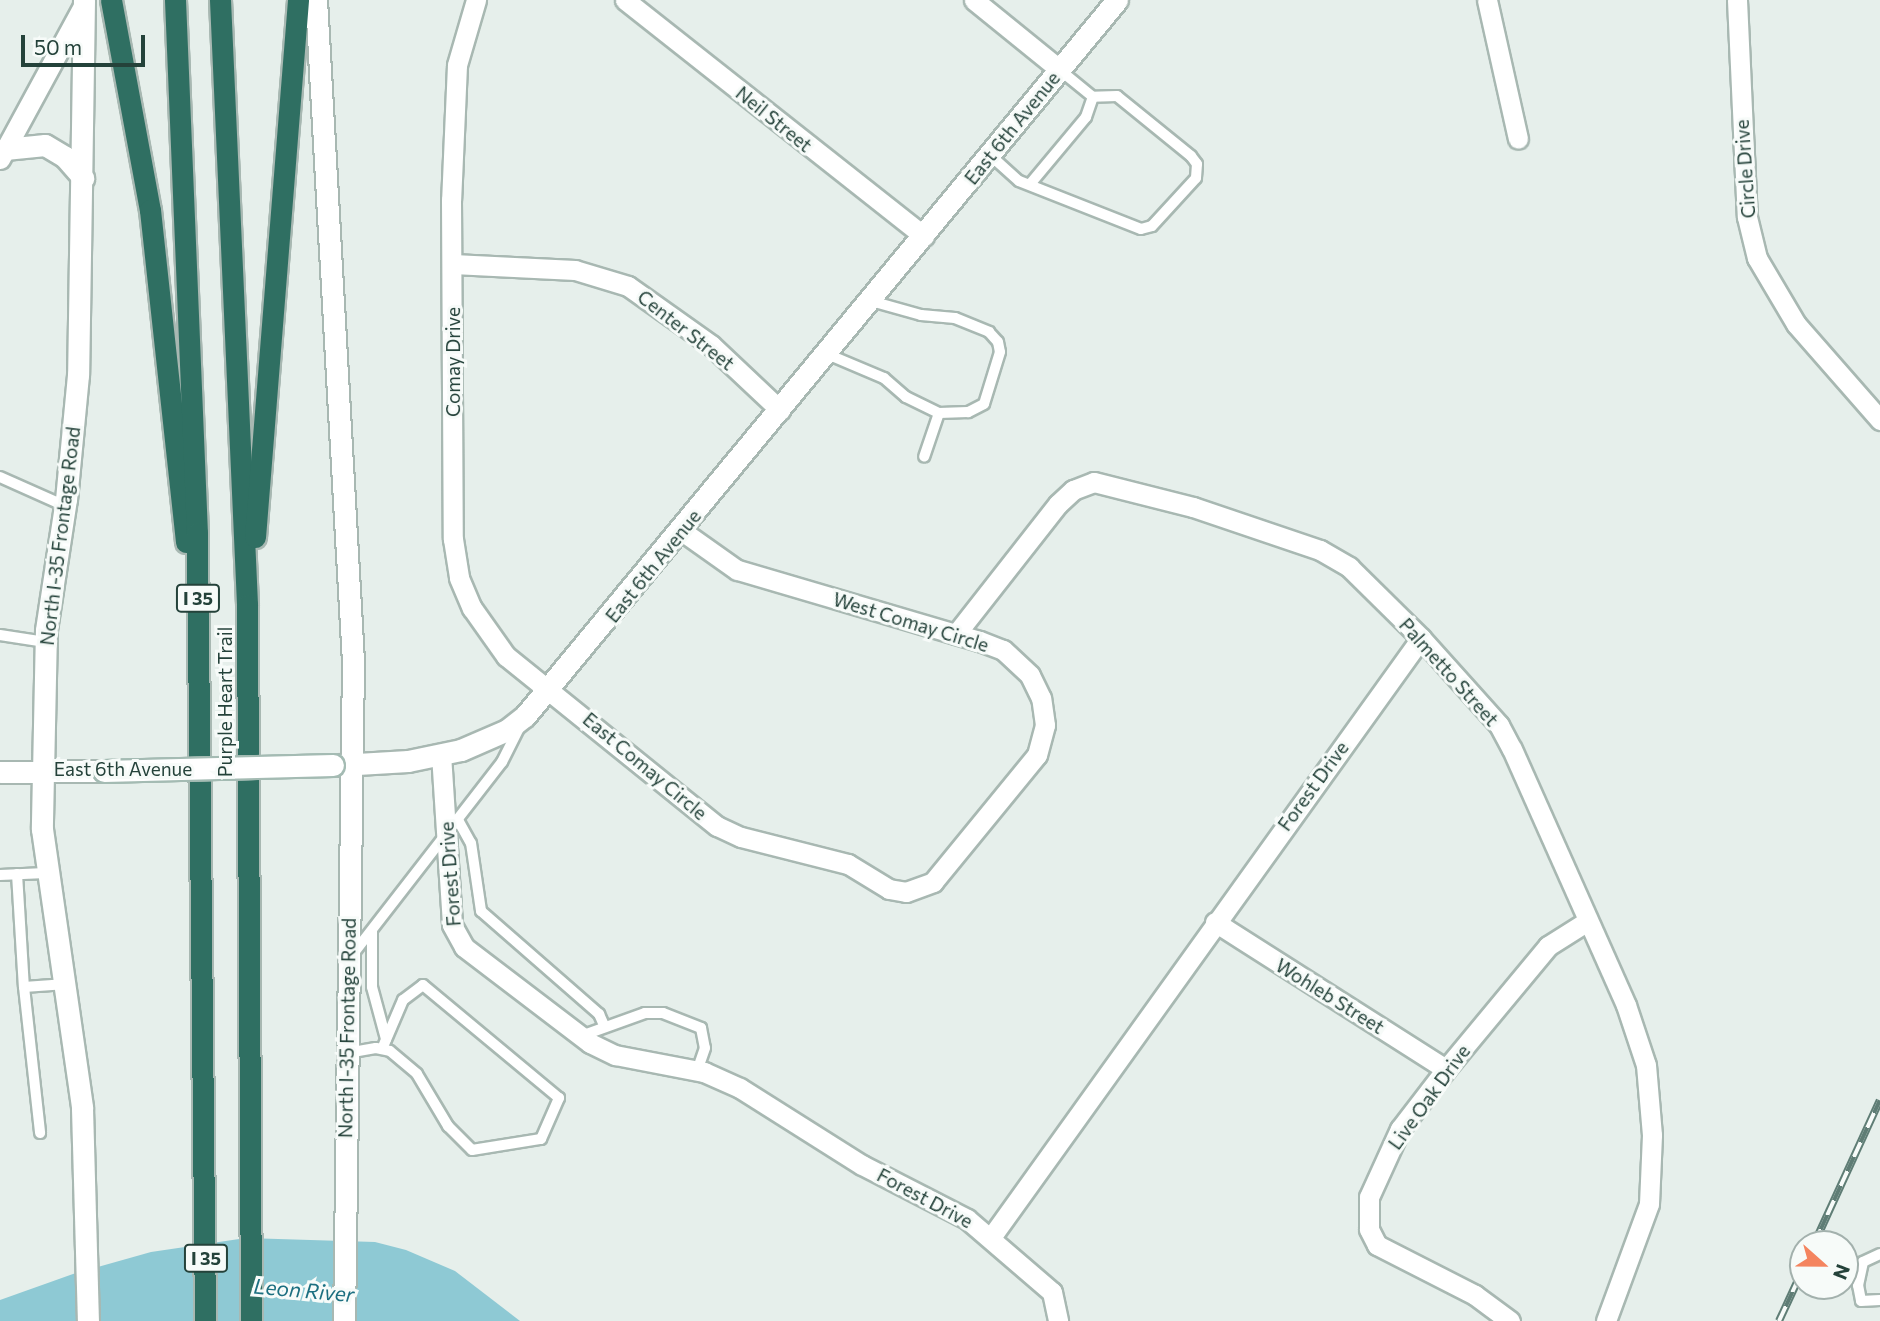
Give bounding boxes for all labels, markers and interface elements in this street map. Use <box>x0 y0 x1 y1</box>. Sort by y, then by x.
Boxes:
scale bar <box>24 21 149 65</box>
text: 50 m <box>34 34 82 59</box>
street label: East 6th Avenue <box>960 67 1064 189</box>
street label: Neil Street <box>731 81 817 157</box>
street label: Circle Drive <box>1730 119 1760 219</box>
street label: Center Street <box>633 285 739 375</box>
street label: Comay Drive <box>442 307 464 417</box>
street label: North I-35 Frontage Road <box>35 425 85 647</box>
street label: East 6th Avenue <box>601 505 705 627</box>
road number: I 35 <box>175 584 221 612</box>
street label: West Comay Circle <box>830 587 992 657</box>
street label: Palmetto Street <box>1395 613 1503 731</box>
street label: Purple Heart Trail <box>214 627 236 777</box>
street label: East Comay Circle <box>578 708 712 824</box>
street label: Forest Drive <box>1273 737 1353 835</box>
street label: East 6th Avenue <box>54 758 192 780</box>
street label: Forest Drive <box>435 821 465 927</box>
street label: North I-35 Frontage Road <box>334 918 360 1138</box>
street label: Wohleb Street <box>1271 954 1389 1038</box>
street label: Live Oak Drive <box>1383 1040 1475 1154</box>
street label: Forest Drive <box>873 1163 977 1233</box>
north arrow <box>1789 1230 1859 1300</box>
road number: I 35 <box>183 1244 229 1273</box>
text: N <box>1829 1261 1856 1283</box>
water label: Leon River <box>252 1273 356 1307</box>

